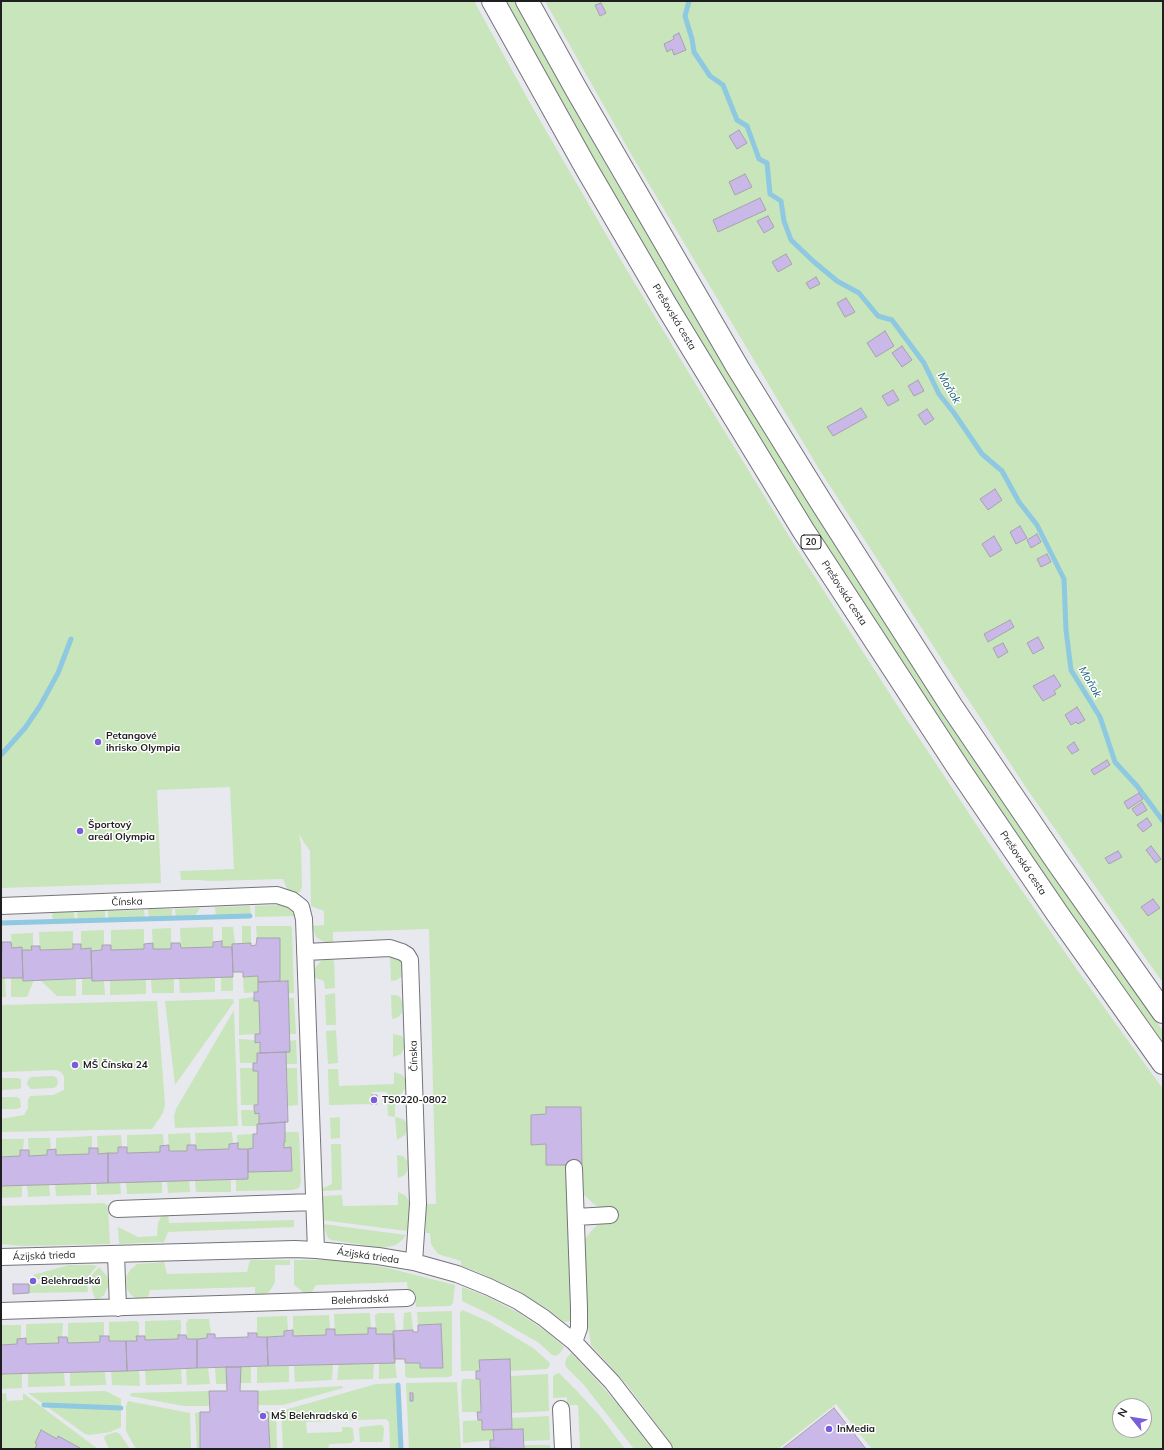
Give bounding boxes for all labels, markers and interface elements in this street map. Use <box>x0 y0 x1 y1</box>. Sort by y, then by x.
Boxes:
street label: Prešovská cesta <box>650 282 698 352</box>
water label: Moňok <box>935 370 963 406</box>
road number: 20 <box>801 535 821 549</box>
street label: Prešovská cesta <box>819 558 869 628</box>
water label: Moňok <box>1076 664 1104 700</box>
place label: Petangové ihrisko Olympia <box>106 730 180 754</box>
marker: Petangové ihrisko Olympia <box>93 737 103 747</box>
place label: Športový areál Olympia <box>88 819 155 842</box>
marker: Športový areál Olympia <box>75 826 85 836</box>
street label: Prešovská cesta <box>997 829 1049 897</box>
street label: Čínska <box>111 895 143 909</box>
street label: Čínska <box>407 1040 421 1072</box>
place label: MŠ Čínska 24 <box>83 1059 148 1071</box>
marker: MŠ Čínska 24 <box>70 1060 80 1070</box>
place label: TS0220-0802 <box>382 1094 447 1106</box>
marker: TS0220-0802 <box>369 1095 379 1105</box>
street label: Ázijská trieda <box>336 1246 400 1266</box>
street label: Ázijská trieda <box>12 1249 76 1263</box>
place label: Belehradská <box>41 1275 101 1287</box>
marker: Belehradská <box>28 1276 38 1286</box>
street label: Belehradská <box>331 1293 389 1307</box>
north arrow <box>1112 1398 1152 1438</box>
text: N <box>1114 1405 1131 1420</box>
place label: MŠ Belehradská 6 <box>271 1410 357 1422</box>
marker: MŠ Belehradská 6 <box>258 1411 268 1421</box>
place label: InMedia <box>837 1423 875 1435</box>
marker: InMedia <box>824 1424 834 1434</box>

